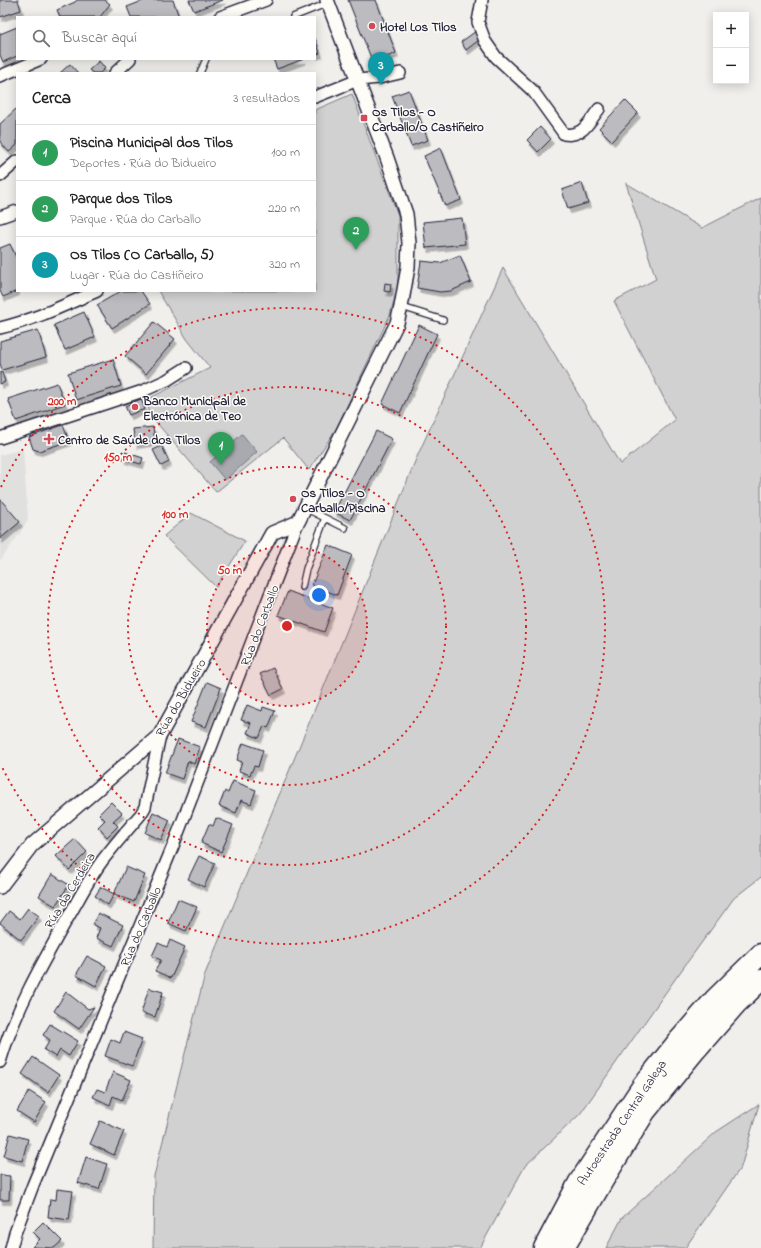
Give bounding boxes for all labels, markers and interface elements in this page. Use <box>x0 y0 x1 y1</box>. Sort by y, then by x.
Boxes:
map controls <box>713 12 749 84</box>
button: + <box>713 12 749 48</box>
search box <box>16 16 316 60</box>
place label: Hotel Los Tilos <box>380 18 457 37</box>
marker: Hotel Los Tilos <box>367 21 377 31</box>
icon: search <box>30 27 52 49</box>
text: Buscar aquí <box>62 27 137 49</box>
button: − <box>713 48 749 84</box>
pin: 3 <box>368 52 394 85</box>
text: Cerca <box>32 86 71 111</box>
text: 3 resultados <box>233 89 300 108</box>
place label: Os Tilos - O Carballo/O Castiñeiro <box>372 103 484 137</box>
marker: Os Tilos - O Carballo/O Castiñeiro <box>359 113 369 123</box>
text: Piscina Municipal dos Tilos <box>70 132 233 154</box>
text: 1 <box>43 143 47 162</box>
text: 100 m <box>271 143 300 162</box>
text: Deportes · Rúa do Bidueiro <box>70 154 216 173</box>
text: Parque dos Tilos <box>70 188 173 210</box>
text: 2 <box>42 199 48 218</box>
text: 220 m <box>268 199 300 218</box>
text: Parque · Rúa do Carballo <box>70 210 201 229</box>
pin: 2 <box>343 217 369 250</box>
text: Os Tilos (O Carballo, 5) <box>70 244 213 266</box>
text: 3 <box>42 255 48 274</box>
text: 320 m <box>269 255 300 274</box>
text: Lugar · Rúa do Castiñeiro <box>70 266 203 285</box>
place label: Banco Municipal de Electrónica de Teo <box>142 392 247 426</box>
text: 200 m <box>47 393 77 411</box>
marker: Banco Municipal de Electrónica de Teo <box>130 402 140 412</box>
place label: Centro de Saúde dos Tilos <box>58 431 201 450</box>
pin: 1 <box>208 432 234 465</box>
marker: Centro de Saúde dos Tilos <box>43 433 55 445</box>
text: 150 m <box>104 449 133 467</box>
place label: Os Tilos - O Carballo/Piscina <box>301 484 385 518</box>
marker: Os Tilos - O Carballo/Piscina <box>288 494 298 504</box>
text: 100 m <box>162 506 189 524</box>
text: 50 m <box>218 562 243 580</box>
street label: Rúa do Carballo <box>236 582 285 669</box>
your location <box>309 585 329 605</box>
centre of rings <box>280 619 294 633</box>
street label: Rúa do Bidueiro <box>151 655 211 740</box>
street label: Rúa da Cerdeira <box>40 849 101 933</box>
street label: Rúa do Carballo <box>116 883 167 970</box>
street label: Autoestrada Central Galega <box>573 1056 672 1190</box>

